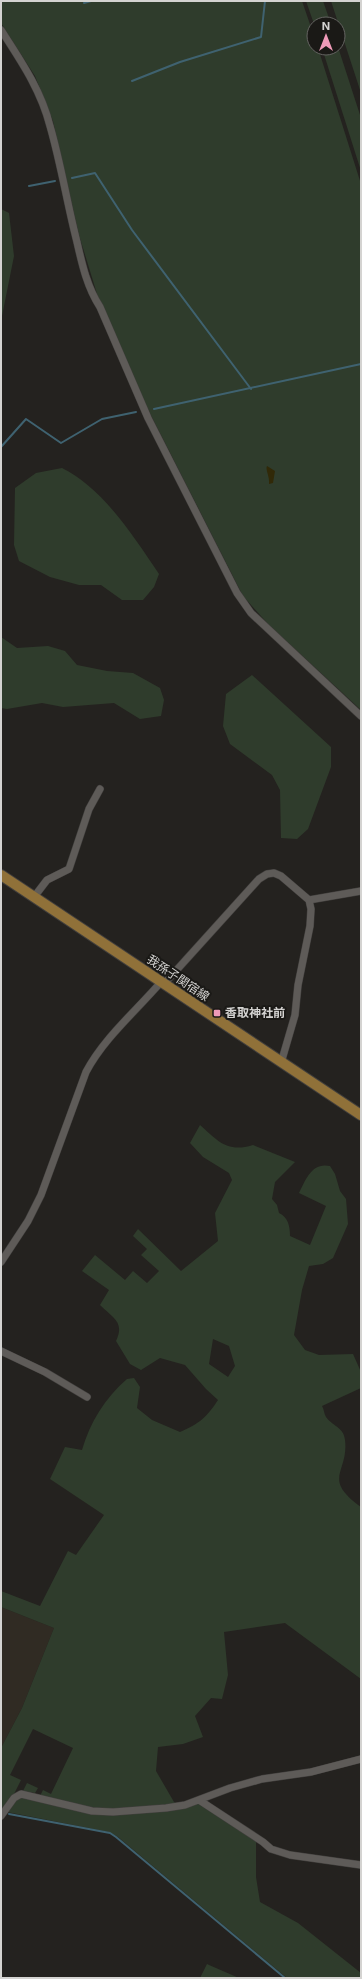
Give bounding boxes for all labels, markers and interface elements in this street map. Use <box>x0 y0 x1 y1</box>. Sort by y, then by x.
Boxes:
north arrow <box>306 16 346 56</box>
text: N <box>322 19 330 33</box>
street label: 我孫子関宿線 <box>144 951 212 1004</box>
place label: 香取神社前 <box>225 1005 285 1020</box>
marker: 香取神社前 <box>212 1008 222 1018</box>

